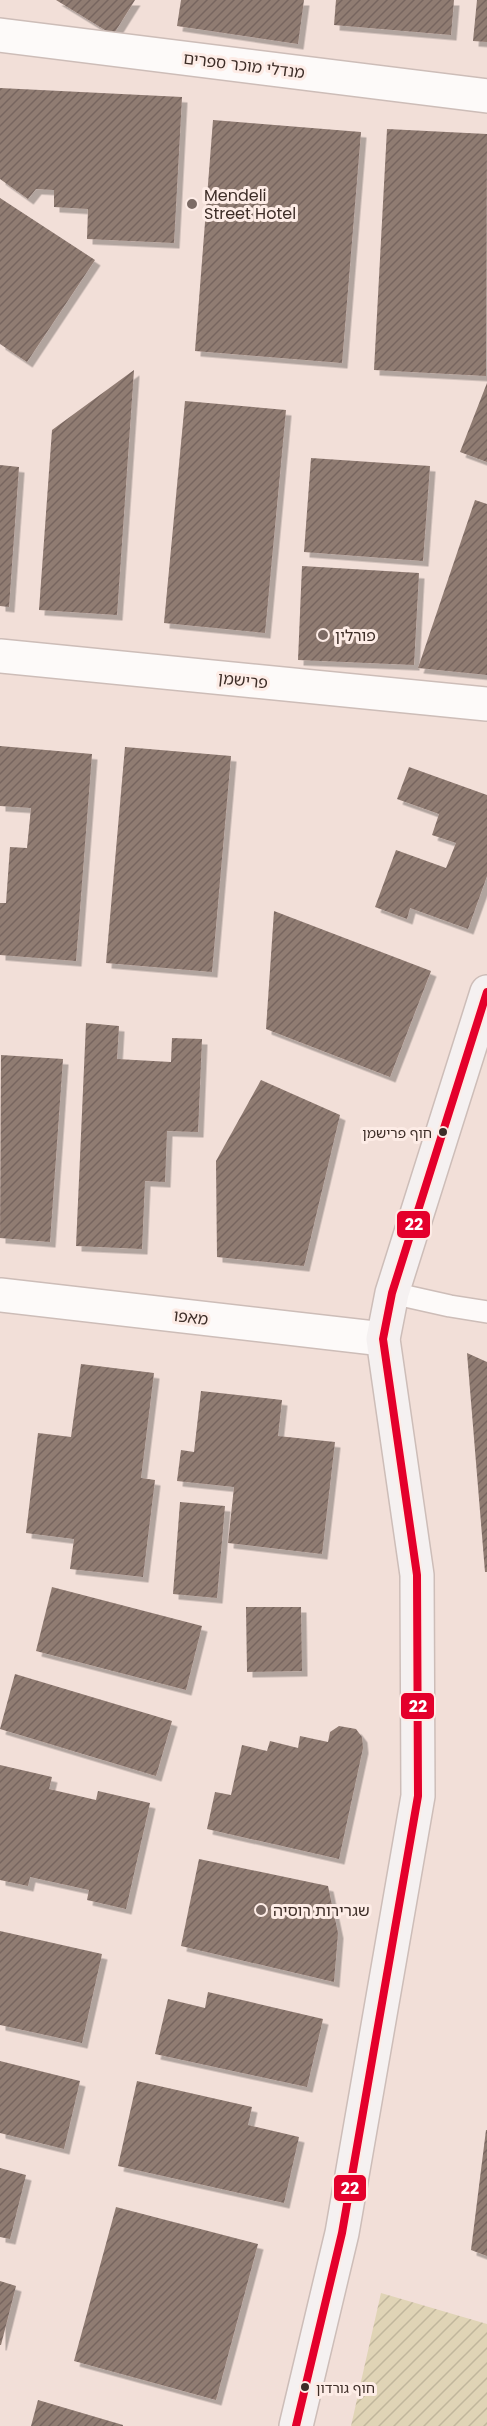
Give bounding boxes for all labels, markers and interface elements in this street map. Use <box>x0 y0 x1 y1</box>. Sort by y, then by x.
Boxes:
street label: מנדלי מוכר ספרים <box>182 47 306 84</box>
place label: Mendeli Street Hotel <box>204 184 296 225</box>
marker: Mendeli Street Hotel <box>185 197 199 211</box>
place label: פורלין <box>335 624 376 647</box>
marker: פורלין <box>316 628 330 642</box>
street label: פרישמן <box>217 666 269 695</box>
place label: חוף פרישמן <box>362 1123 432 1143</box>
marker: חוף פרישמן <box>437 1126 449 1138</box>
line badge: 22 <box>396 1210 431 1239</box>
text: 22 <box>405 1213 423 1236</box>
street label: מאפו <box>172 1304 210 1331</box>
line badge: 22 <box>400 1692 435 1720</box>
text: 22 <box>409 1695 427 1718</box>
place label: שגרירות רוסיה <box>273 1899 370 1922</box>
marker: שגרירות רוסיה <box>254 1903 268 1917</box>
line badge: 22 <box>333 2174 367 2202</box>
text: 22 <box>341 2177 359 2200</box>
place label: חוף גורדון <box>316 2378 375 2398</box>
marker: חוף גורדון <box>299 2381 311 2393</box>

